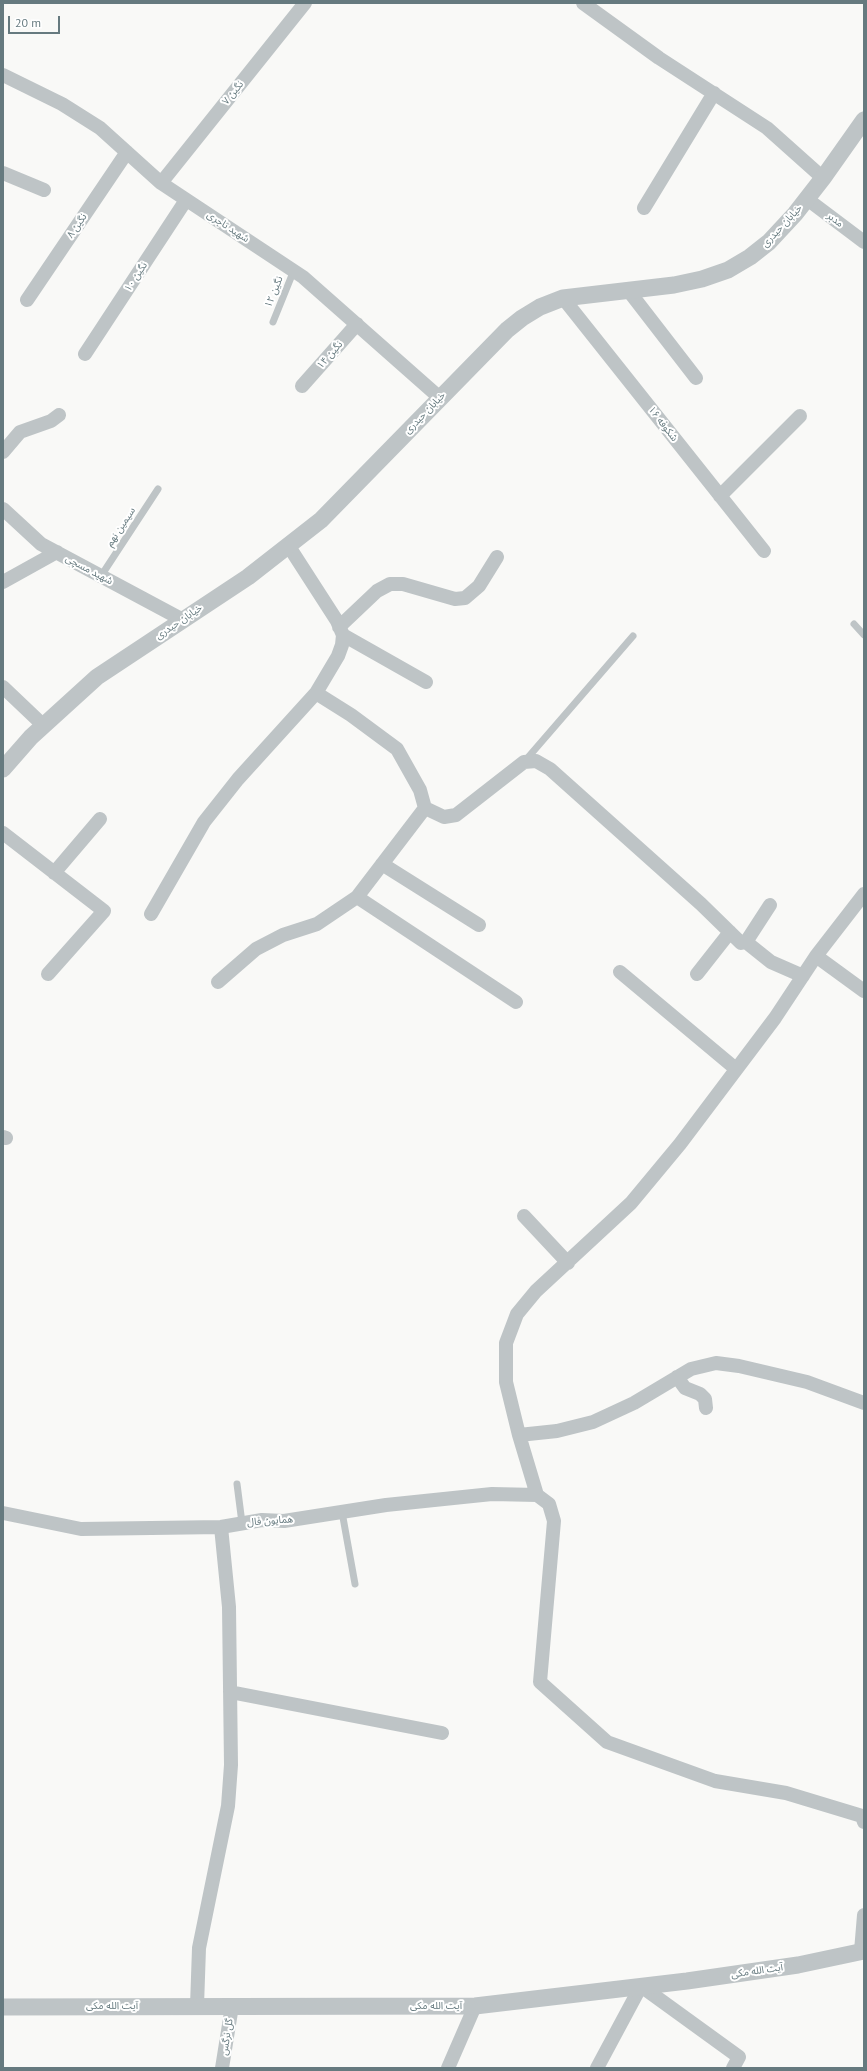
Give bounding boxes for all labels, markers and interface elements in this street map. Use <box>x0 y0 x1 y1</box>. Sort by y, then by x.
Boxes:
scale bar <box>10 8 62 34</box>
text: 20 m <box>15 15 41 30</box>
street label: نگین ۷ <box>220 79 246 107</box>
street label: خیابان حیدری <box>759 202 805 250</box>
street label: شهید تاجری <box>205 209 251 245</box>
street label: مدبر <box>825 210 845 230</box>
street label: نگین ۸ <box>64 211 90 241</box>
street label: نگین ۱۰ <box>122 260 150 294</box>
street label: نگین ۱۲ <box>262 274 286 310</box>
street label: نگین ۱۴ <box>315 339 345 371</box>
street label: خیابان حیدری <box>402 389 448 437</box>
street label: شکوفه ۱۶ <box>646 404 680 444</box>
street label: سیمین نهم <box>104 505 138 549</box>
street label: شهید مسچی <box>63 552 115 588</box>
street label: خیابان حیدری <box>153 602 205 642</box>
street label: همایون فال <box>247 1513 293 1529</box>
street label: آیت الله مکی <box>730 1961 784 1981</box>
street label: آیت الله مکی <box>86 2000 138 2012</box>
street label: آیت الله مکی <box>410 2000 462 2012</box>
street label: گل نرگس <box>218 2018 236 2056</box>

